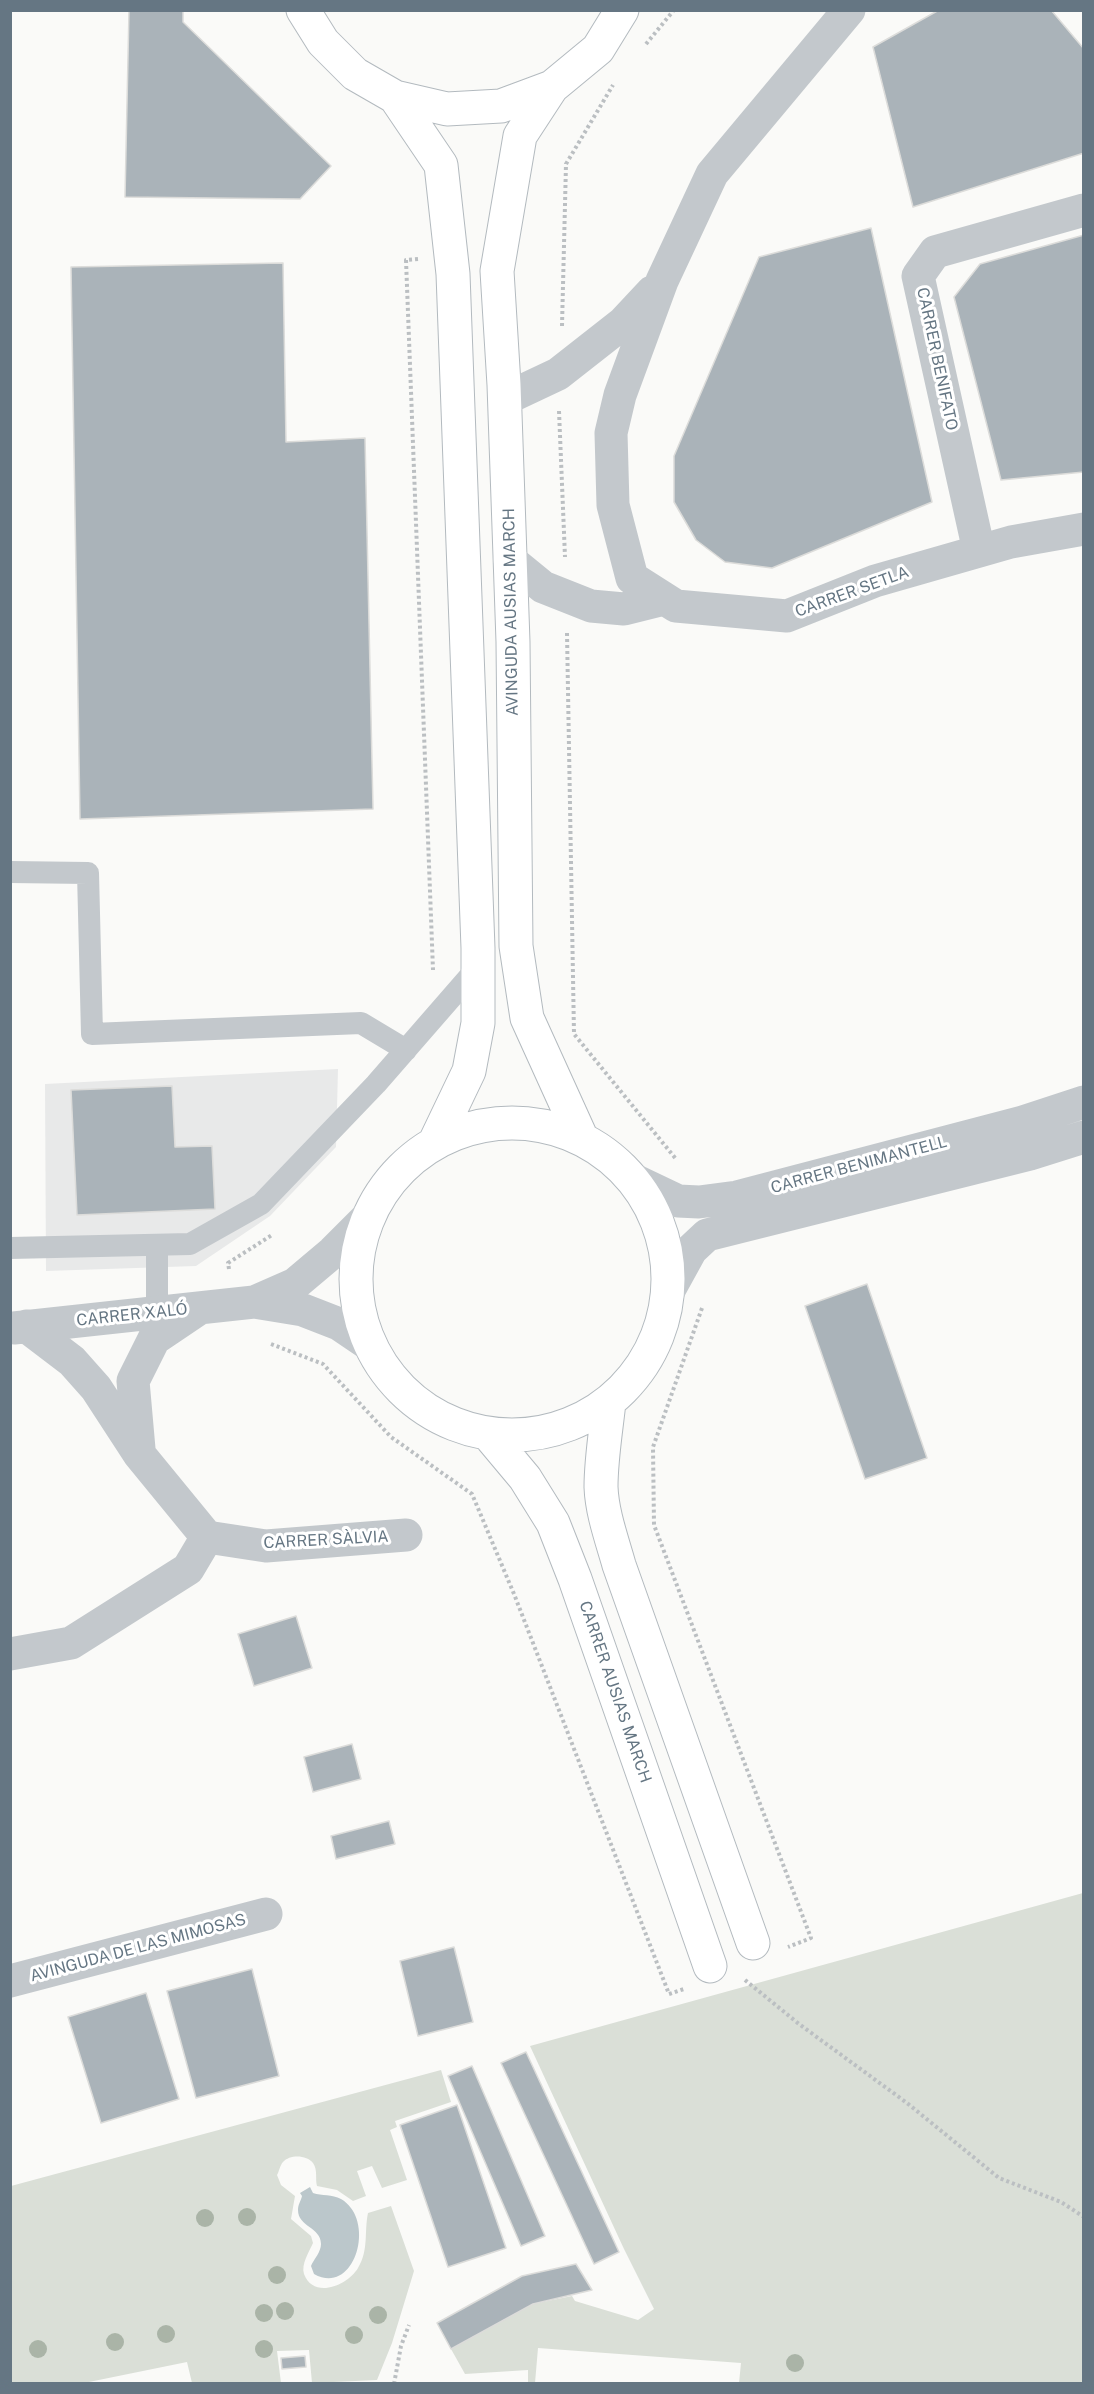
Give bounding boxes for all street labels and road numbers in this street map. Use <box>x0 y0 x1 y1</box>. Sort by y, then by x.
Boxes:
street label: CARRER BENIFATO <box>912 286 962 432</box>
street label: AVINGUDA AUSIAS MARCH <box>500 508 522 716</box>
street label: CARRER SETLA <box>792 563 912 621</box>
street label: CARRER BENIMANTELL <box>769 1132 949 1198</box>
street label: CARRER XALÓ <box>76 1300 188 1330</box>
street label: CARRER SÀLVIA <box>263 1527 389 1553</box>
street label: CARRER AUSIAS MARCH <box>575 1599 655 1785</box>
street label: AVINGUDA DE LAS MIMOSAS <box>28 1910 248 1986</box>

